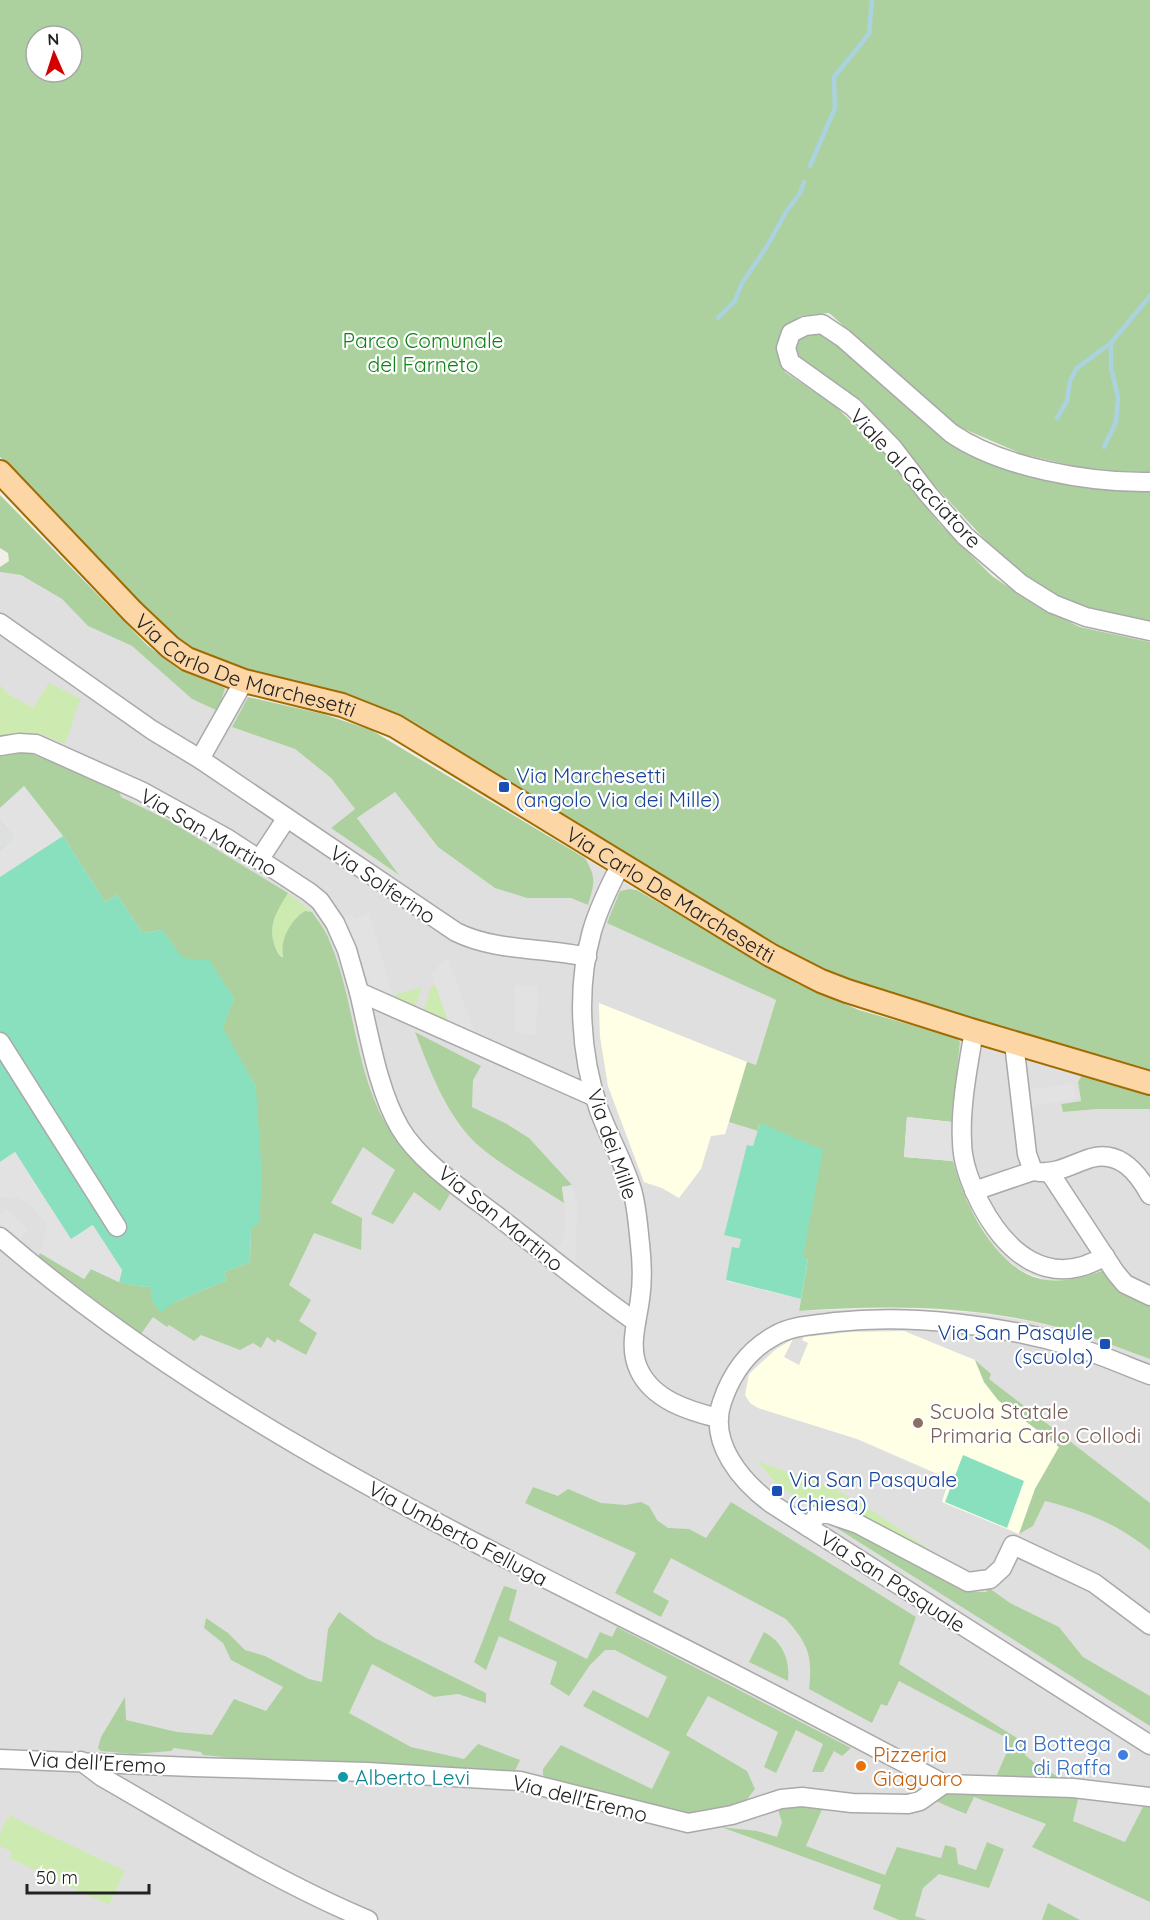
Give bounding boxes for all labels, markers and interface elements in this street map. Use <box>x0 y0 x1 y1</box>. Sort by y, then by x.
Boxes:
north arrow <box>24 24 84 84</box>
text: N <box>47 29 60 49</box>
park label: Parco Comunale del Farneto <box>343 327 503 377</box>
street label: Viale al Cacciatore <box>845 403 987 553</box>
street label: Via Carlo De Marchesetti <box>130 608 360 722</box>
place label: Via Marchesetti (angolo Via dei Mille) <box>516 762 720 812</box>
marker: Via Marchesetti (angolo Via dei Mille) <box>497 780 511 794</box>
street label: Via San Martino <box>136 782 282 882</box>
street label: Via Carlo De Marchesetti <box>561 821 779 968</box>
street label: Via Solferino <box>325 839 441 929</box>
street label: Via dei Mille <box>582 1085 644 1203</box>
street label: Via San Martino <box>433 1159 569 1277</box>
place label: Via San Pasqule (scuola) <box>938 1319 1093 1369</box>
marker: Via San Pasqule (scuola) <box>1098 1337 1112 1351</box>
place label: Scuola Statale Primaria Carlo Collodi <box>930 1398 1141 1448</box>
marker: Scuola Statale Primaria Carlo Collodi <box>911 1416 925 1430</box>
place label: Via San Pasquale (chiesa) <box>789 1466 957 1516</box>
street label: Via Umberto Felluga <box>364 1475 552 1591</box>
marker: Via San Pasquale (chiesa) <box>770 1484 784 1498</box>
street label: Via San Pasquale <box>815 1524 971 1638</box>
place label: La Bottega di Raffa <box>1003 1730 1111 1780</box>
place label: Pizzeria Giaguaro <box>873 1741 963 1791</box>
street label: Via dell'Eremo <box>27 1745 167 1779</box>
marker: La Bottega di Raffa <box>1116 1748 1130 1762</box>
marker: Pizzeria Giaguaro <box>854 1759 868 1773</box>
place label: Alberto Levi <box>355 1764 470 1790</box>
street label: Via dell'Eremo <box>510 1769 650 1827</box>
marker: Alberto Levi <box>336 1770 350 1784</box>
scale bar <box>27 1857 148 1895</box>
text: 50 m <box>36 1866 78 1889</box>

